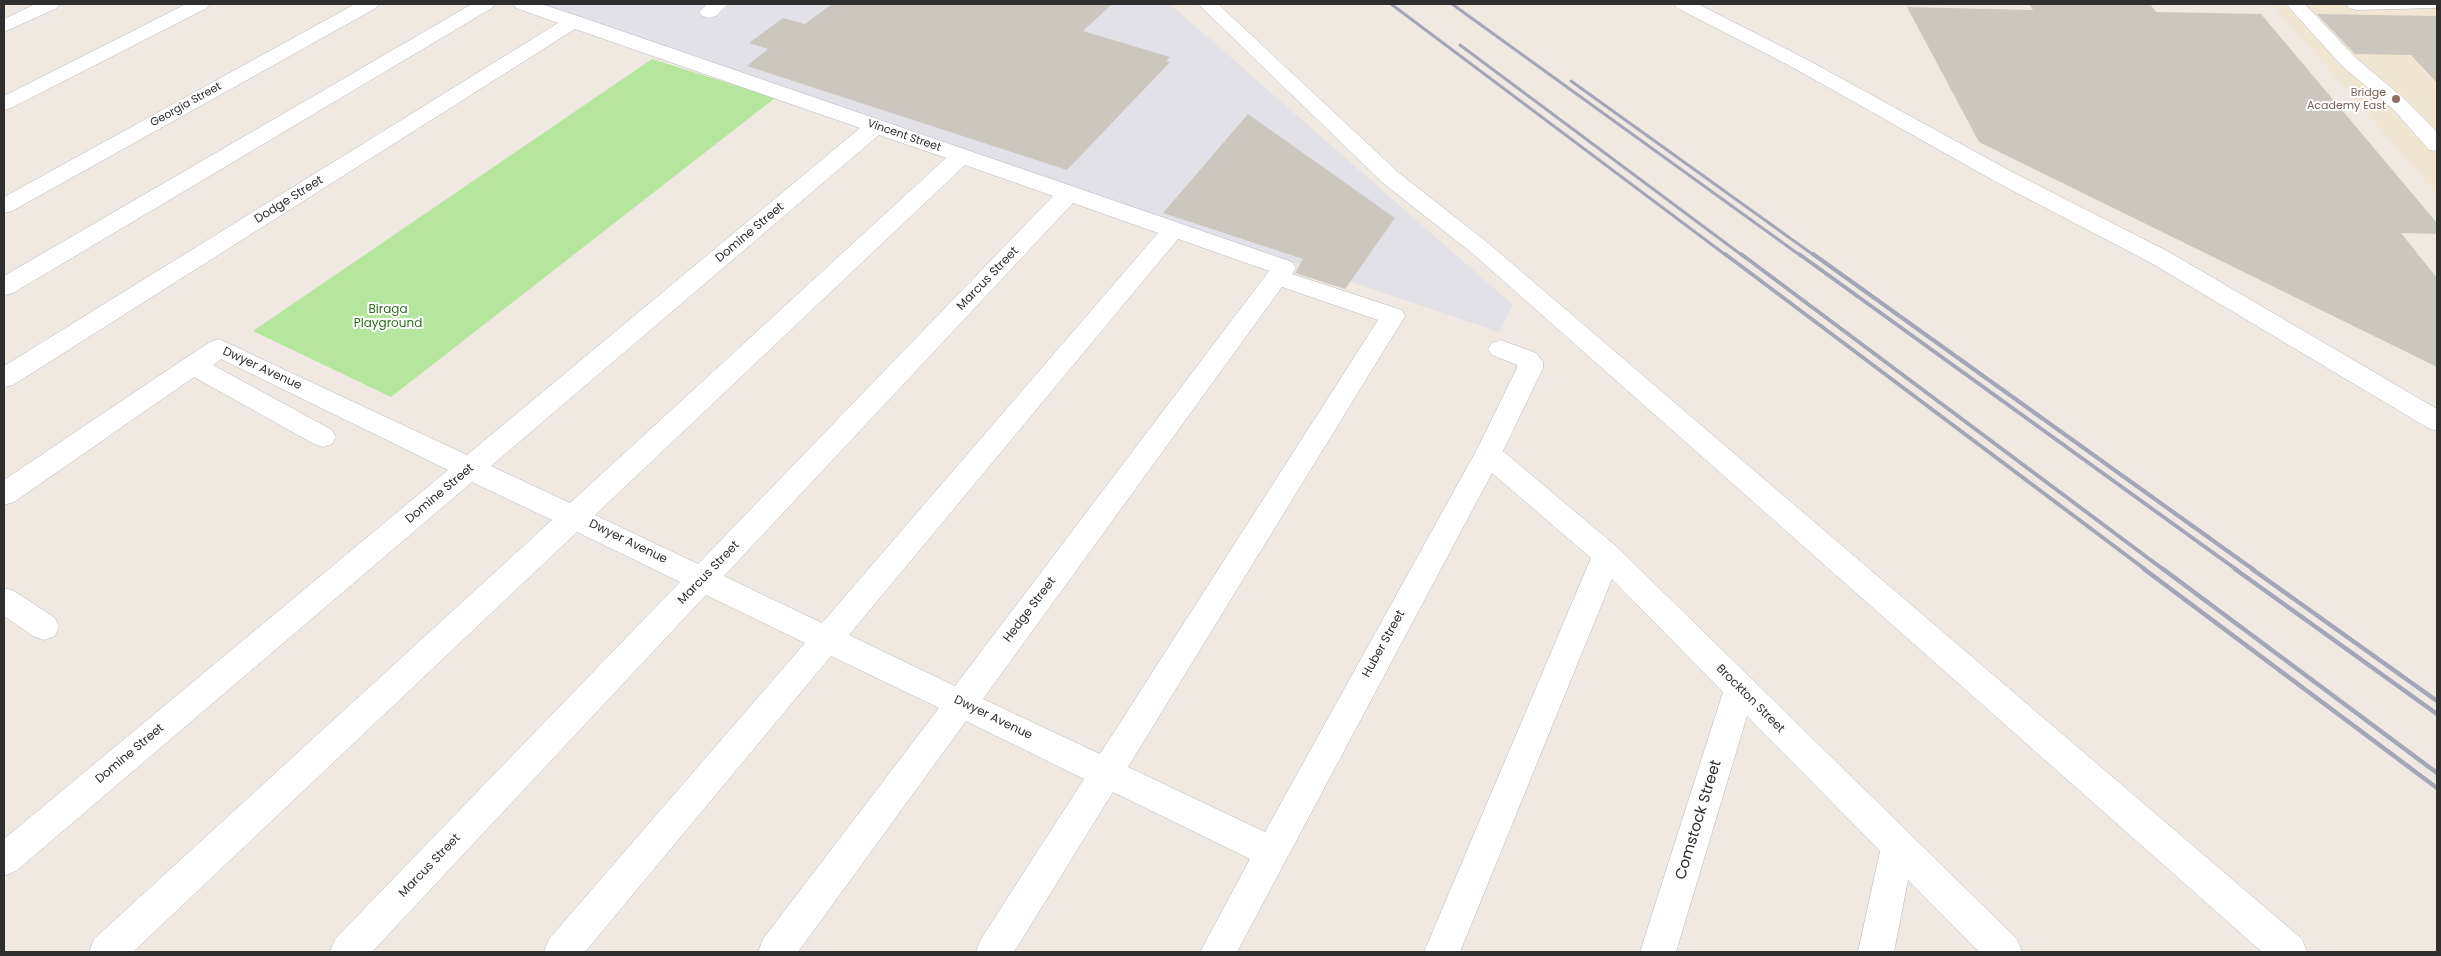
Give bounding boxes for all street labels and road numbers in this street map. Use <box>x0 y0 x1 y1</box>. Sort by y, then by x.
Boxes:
street label: Georgia Street <box>148 80 224 130</box>
street label: Vincent Street <box>866 117 942 155</box>
street label: Dodge Street <box>252 173 326 227</box>
street label: Domine Street <box>713 200 787 266</box>
street label: Marcus Street <box>954 244 1022 314</box>
street label: Dwyer Avenue <box>220 344 304 394</box>
street label: Domine Street <box>403 461 477 527</box>
street label: Dwyer Avenue <box>587 517 669 567</box>
street label: Marcus Street <box>675 538 743 608</box>
street label: Hedge Street <box>1001 575 1059 645</box>
street label: Huber Street <box>1360 608 1408 680</box>
street label: Brockton Street <box>1713 662 1787 736</box>
street label: Dwyer Avenue <box>952 693 1034 743</box>
street label: Domine Street <box>93 721 167 787</box>
street label: Comstock Street <box>1672 758 1726 882</box>
street label: Marcus Street <box>396 831 464 901</box>

